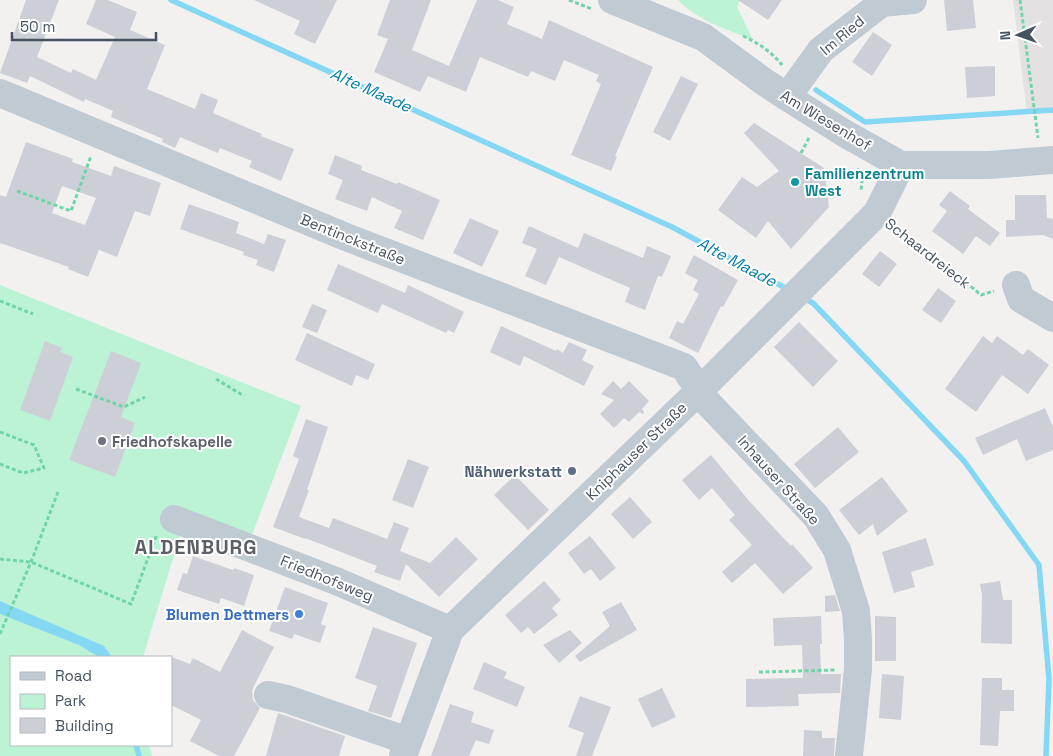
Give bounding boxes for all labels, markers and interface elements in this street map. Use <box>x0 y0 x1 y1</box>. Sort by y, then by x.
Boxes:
scale bar <box>12 10 156 42</box>
north arrow <box>993 10 1043 60</box>
street label: Im Ried <box>816 11 868 59</box>
text: 50 m <box>20 17 55 36</box>
text: N <box>996 30 1014 40</box>
water label: Alte Maade <box>327 63 415 117</box>
street label: Am Wiesenhof <box>777 85 875 155</box>
place label: Familienzentrum West <box>805 164 924 200</box>
marker: Familienzentrum West <box>789 176 801 188</box>
street label: Bentinckstraße <box>298 209 408 269</box>
street label: Schaardreieck <box>881 214 975 292</box>
water label: Alte Maade <box>694 232 781 292</box>
street label: Kniphauser Straße <box>581 398 691 504</box>
street label: Inhauser Straße <box>734 431 824 529</box>
place label: Friedhofskapelle <box>112 432 233 451</box>
marker: Friedhofskapelle <box>96 435 108 447</box>
place label: Nähwerkstatt <box>465 462 562 481</box>
marker: Nähwerkstatt <box>566 465 578 477</box>
district label: ALDENBURG <box>135 534 257 560</box>
street label: Friedhofsweg <box>278 551 376 605</box>
place label: Blumen Dettmers <box>166 605 289 624</box>
marker: Blumen Dettmers <box>293 608 305 620</box>
legend <box>10 656 172 746</box>
text: Road <box>55 666 92 685</box>
text: Park <box>55 691 86 710</box>
text: Building <box>55 716 114 735</box>

